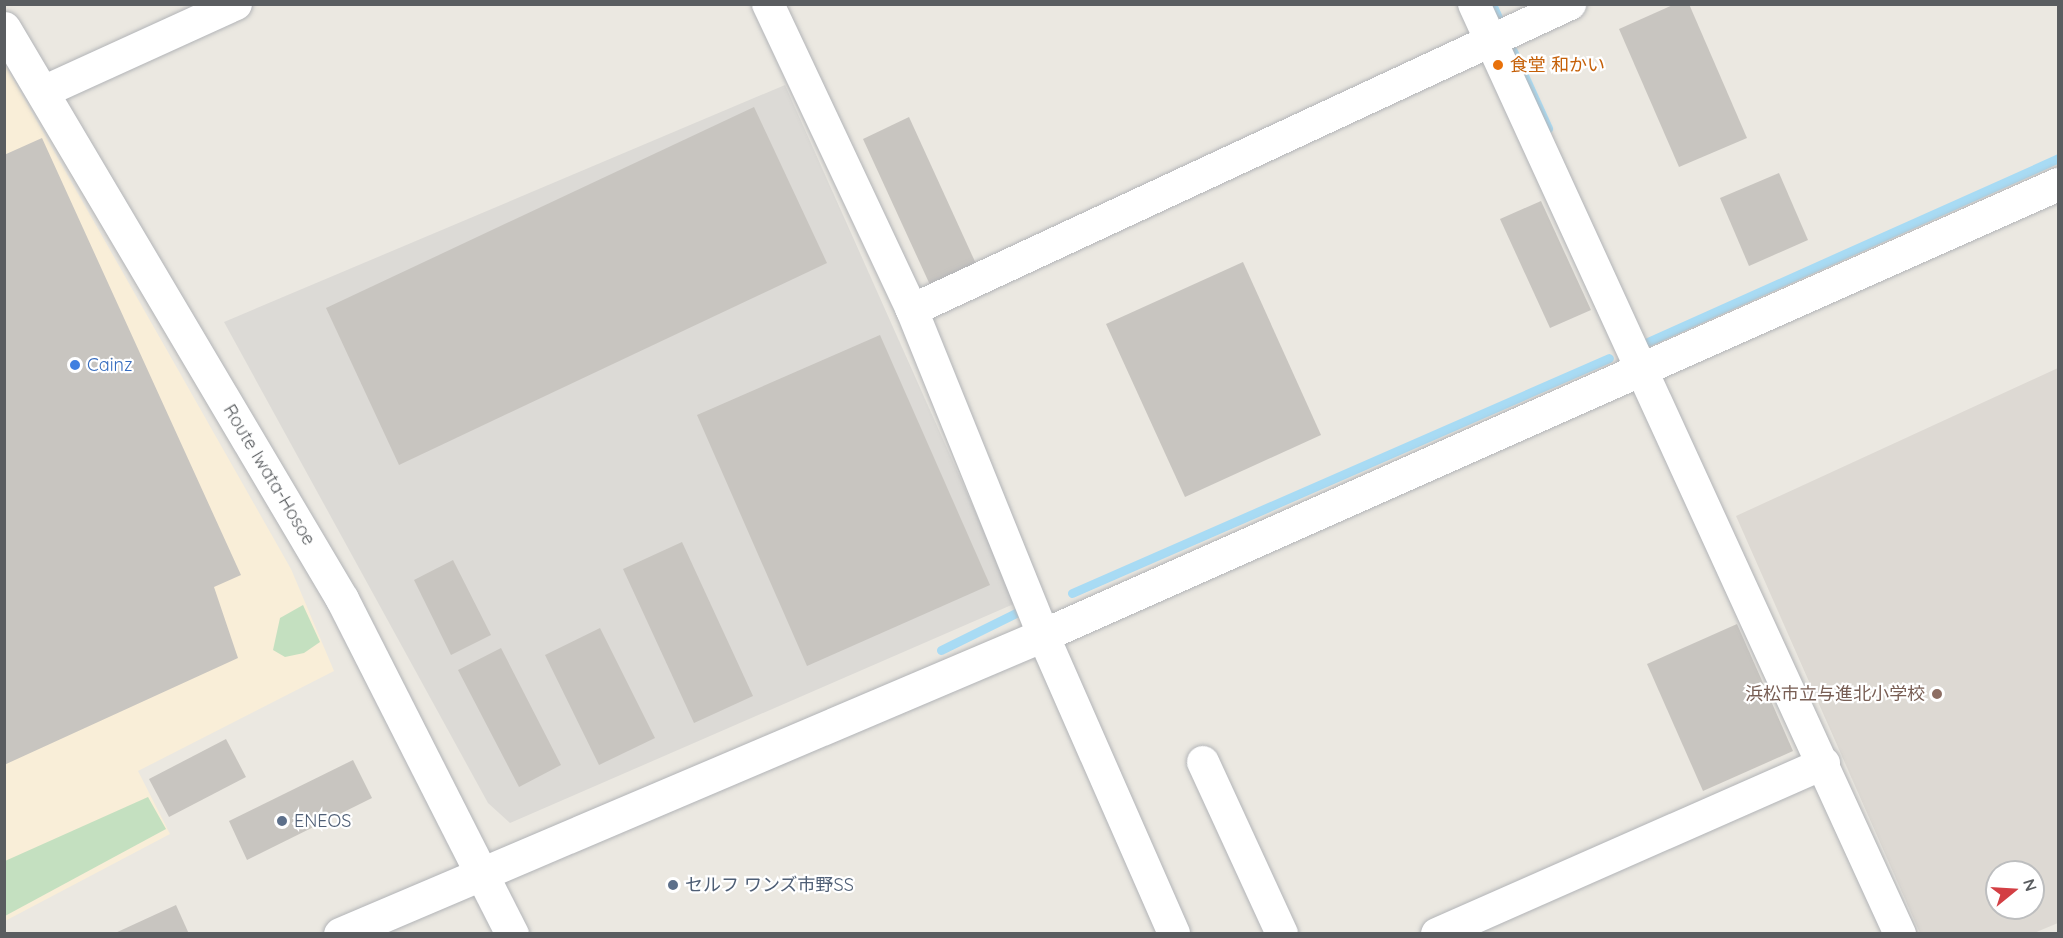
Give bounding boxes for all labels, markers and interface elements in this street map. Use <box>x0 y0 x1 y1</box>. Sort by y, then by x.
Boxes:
place label: 食堂 和かい <box>1510 54 1605 76</box>
marker: 食堂 和かい <box>1491 58 1505 72</box>
place label: Cainz <box>87 354 133 376</box>
marker: Cainz <box>68 358 82 372</box>
street label: Route Iwata-Hosoe <box>218 401 320 549</box>
place label: 浜松市立与進北小学校 <box>1745 683 1925 705</box>
marker: 浜松市立与進北小学校 <box>1930 687 1944 701</box>
place label: ENEOS <box>294 810 351 832</box>
marker: ENEOS <box>275 814 289 828</box>
north arrow <box>1985 860 2045 920</box>
place label: セルフ ワンズ市野SS <box>685 874 854 896</box>
text: N <box>2019 876 2042 894</box>
marker: セルフ ワンズ市野SS <box>666 878 680 892</box>

